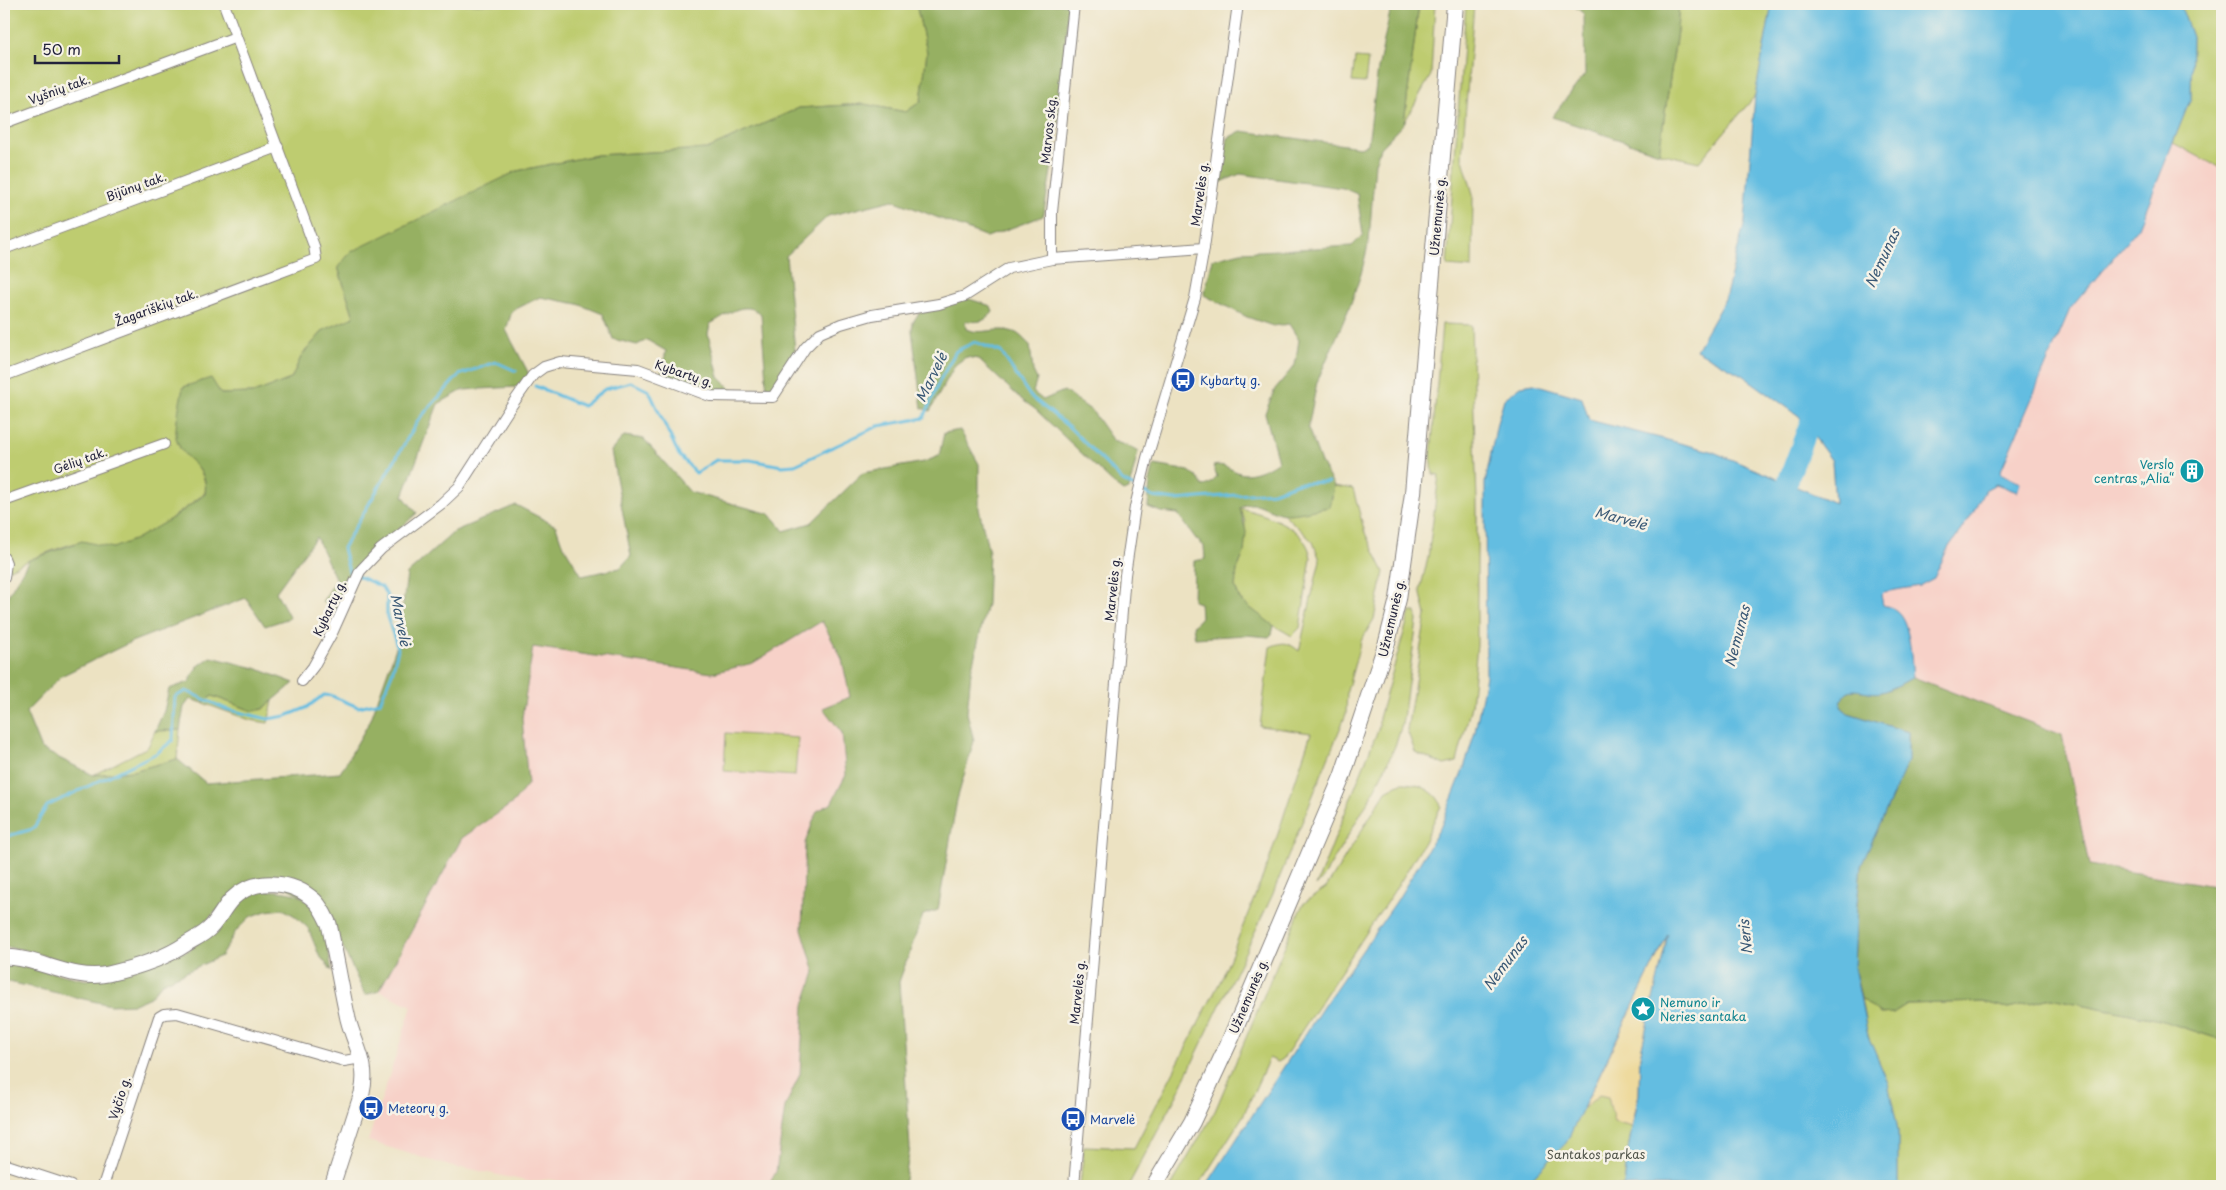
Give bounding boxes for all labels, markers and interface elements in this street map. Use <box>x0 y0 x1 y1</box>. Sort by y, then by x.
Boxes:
scale bar <box>35 32 119 64</box>
text: 50 m <box>42 37 81 60</box>
street label: Vyšnių tak. <box>26 70 92 108</box>
street label: Marvos skg. <box>1036 95 1060 165</box>
street label: Marvelės g. <box>1186 161 1212 227</box>
street label: Bijūnų tak. <box>104 167 168 205</box>
street label: Užnemunės g. <box>1425 176 1449 256</box>
water label: Nemunas <box>1859 224 1905 291</box>
street label: Žagariškių tak. <box>112 284 200 330</box>
water label: Marvelė <box>910 347 953 405</box>
street label: Kybartų g. <box>653 355 715 391</box>
bus stop icon: Kybartų g. <box>1170 367 1196 393</box>
place label: Kybartų g. <box>1200 371 1260 389</box>
street label: Gėlių tak. <box>51 442 109 478</box>
place label: Verslo centras „Alia“ <box>2094 455 2174 487</box>
building icon: Verslo centras „Alia“ <box>2179 458 2205 484</box>
water label: Marvelė <box>1593 501 1651 535</box>
street label: Marvelės g. <box>1100 556 1124 622</box>
street label: Kybartų g. <box>308 577 350 639</box>
street label: Užnemunės g. <box>1373 577 1409 659</box>
water label: Marvelė <box>386 592 417 649</box>
water label: Nemunas <box>1719 601 1756 669</box>
water label: Neris <box>1733 917 1757 955</box>
water label: Nemunas <box>1478 930 1533 994</box>
street label: Užnemunės g. <box>1224 956 1272 1036</box>
street label: Marvelės g. <box>1065 959 1089 1025</box>
place label: Nemuno ir Neries santaka <box>1660 993 1747 1025</box>
place icon: Nemuno ir Neries santaka <box>1630 996 1656 1022</box>
street label: Vyčio g. <box>104 1074 134 1122</box>
bus stop icon: Meteorų g. <box>358 1095 384 1121</box>
place label: Meteorų g. <box>388 1099 449 1117</box>
bus stop icon: Marvelė <box>1060 1106 1086 1132</box>
place label: Marvelė <box>1090 1110 1136 1128</box>
park label: Santakos parkas <box>1547 1145 1646 1163</box>

